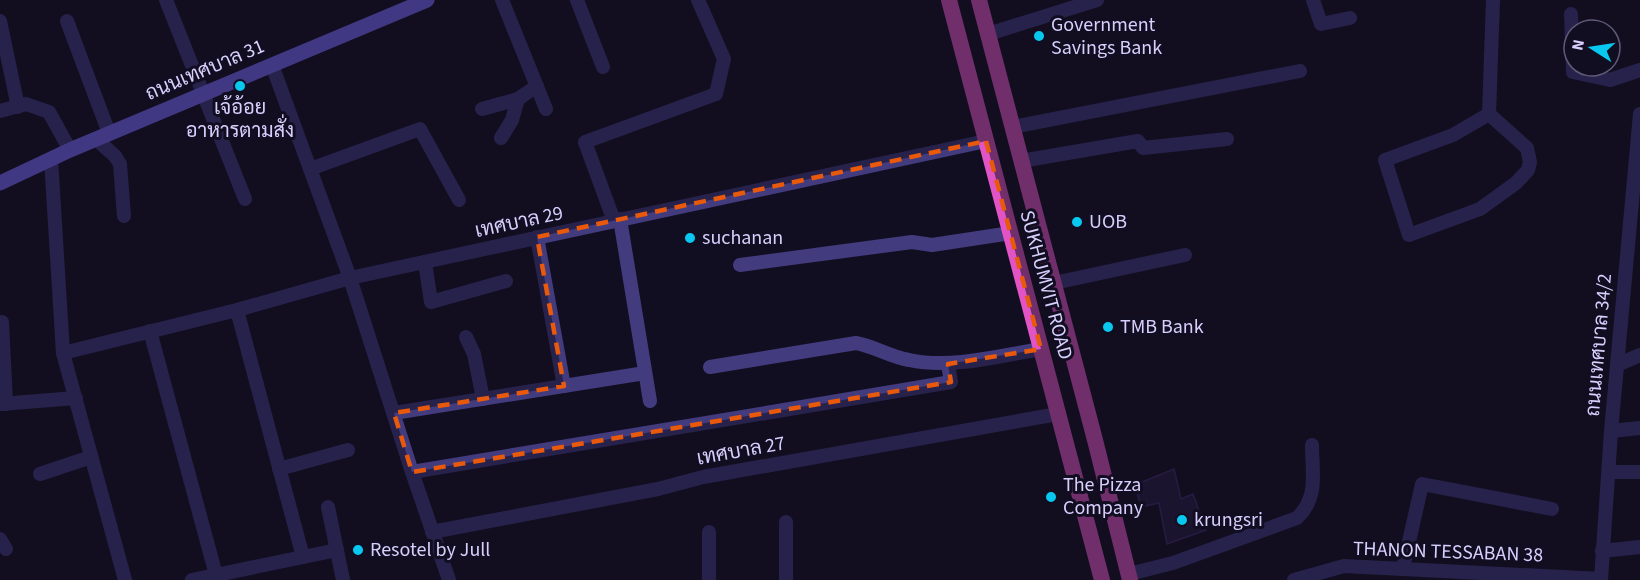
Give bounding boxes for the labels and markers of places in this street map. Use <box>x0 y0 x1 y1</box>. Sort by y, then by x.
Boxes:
place label: Government Savings Bank <box>1051 11 1162 62</box>
marker: Government Savings Bank <box>1032 29 1046 43</box>
marker: เจ้อ้อย อาหารตามสั่ง <box>233 79 247 93</box>
place label: เจ้อ้อย อาหารตามสั่ง <box>186 94 294 145</box>
place label: UOB <box>1089 208 1127 236</box>
marker: UOB <box>1070 215 1084 229</box>
place label: suchanan <box>702 224 783 252</box>
marker: suchanan <box>683 231 697 245</box>
place label: TMB Bank <box>1120 313 1204 341</box>
marker: TMB Bank <box>1101 320 1115 334</box>
place label: The Pizza Company <box>1063 471 1144 522</box>
marker: The Pizza Company <box>1044 490 1058 504</box>
place label: krungsri <box>1194 506 1263 534</box>
marker: krungsri <box>1175 513 1189 527</box>
place label: Resotel by Jull <box>370 536 490 564</box>
marker: Resotel by Jull <box>351 543 365 557</box>

